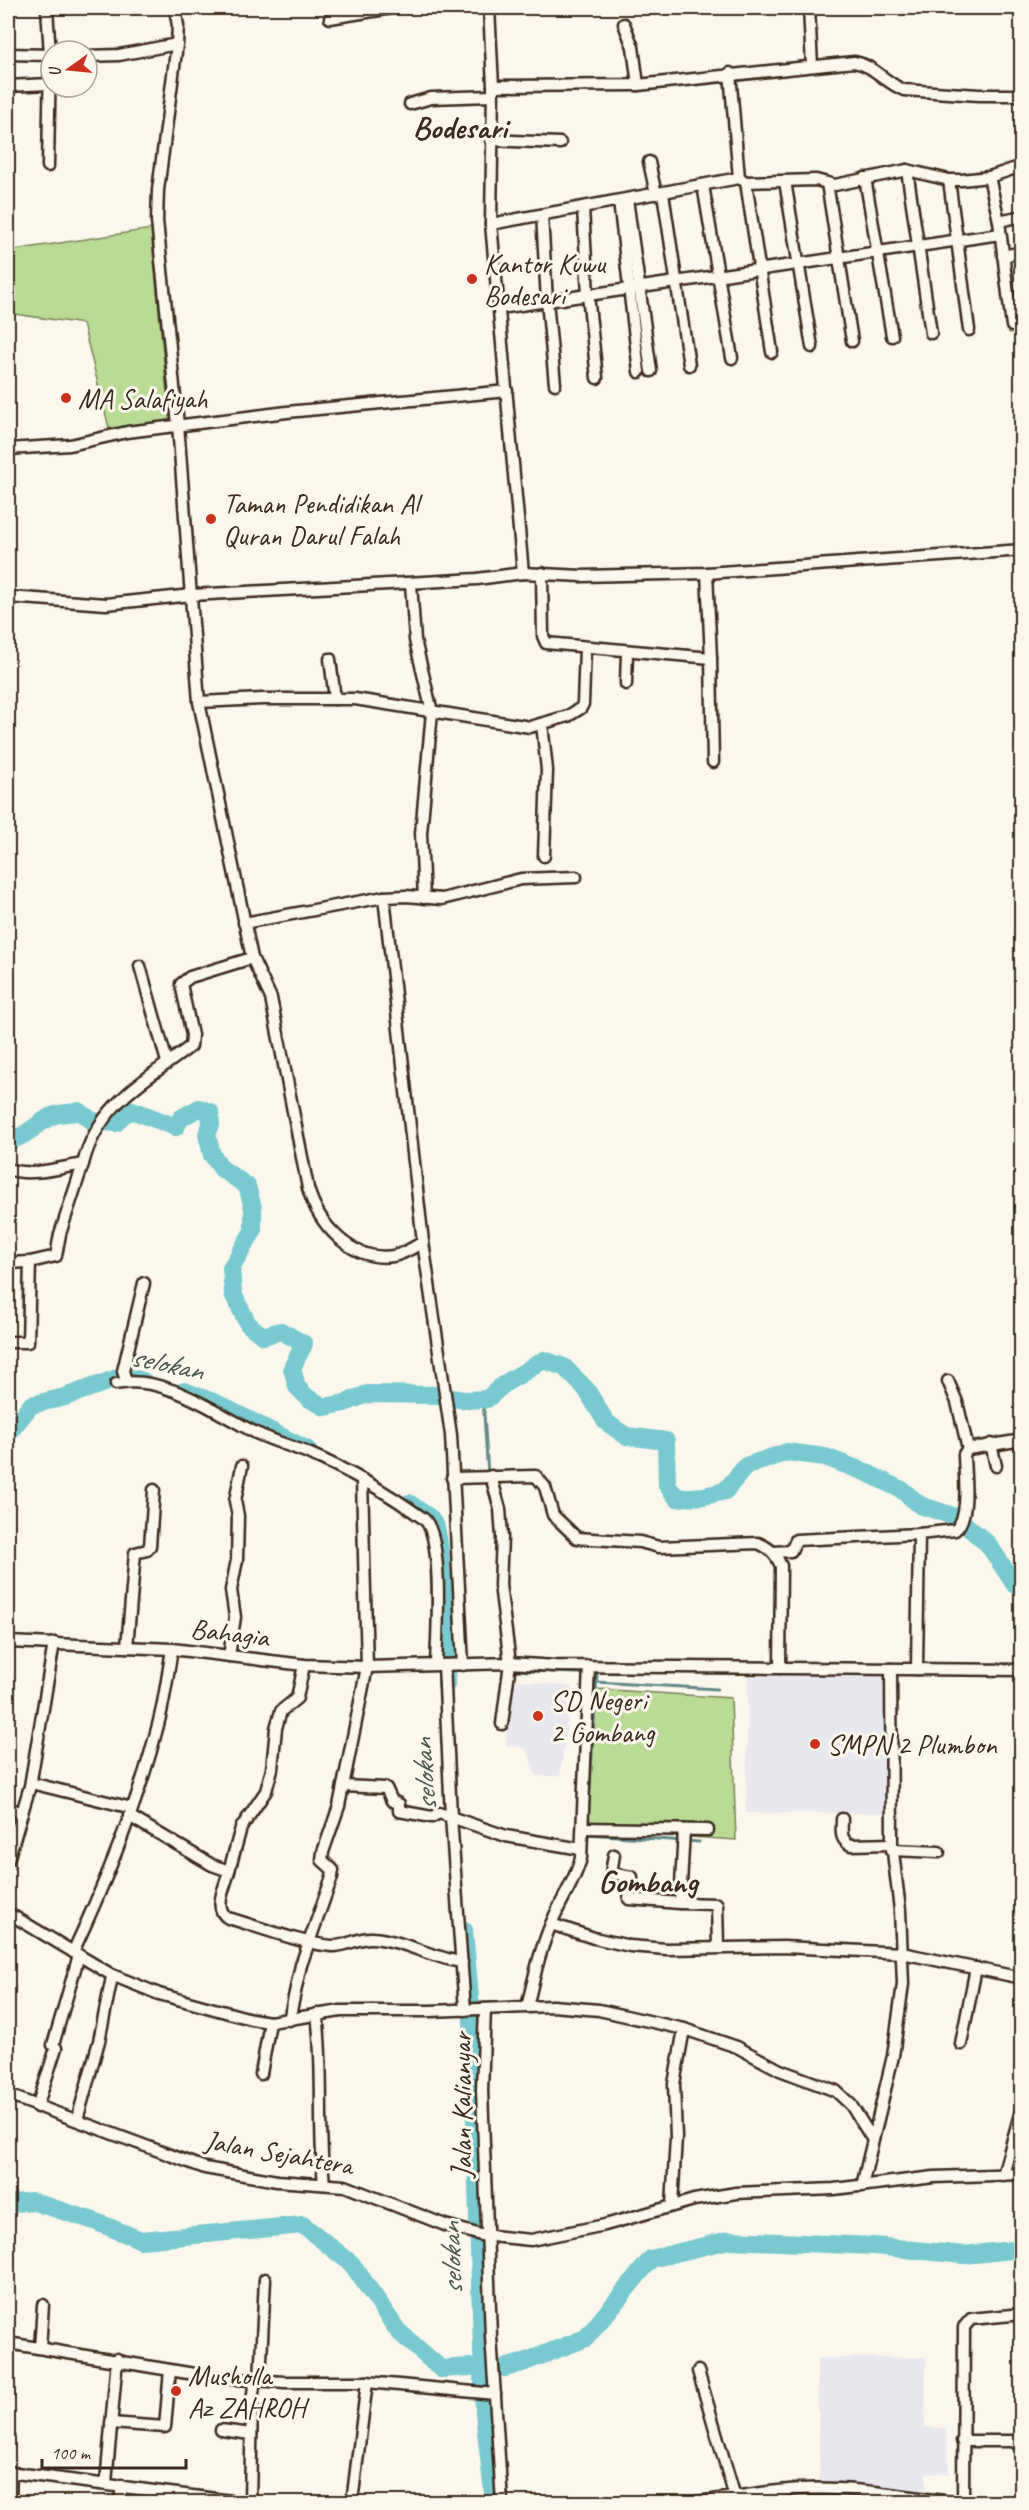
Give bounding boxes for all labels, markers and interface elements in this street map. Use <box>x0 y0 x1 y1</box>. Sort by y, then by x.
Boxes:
north arrow <box>39 39 99 99</box>
text: U <box>44 63 66 79</box>
district label: Bodesari <box>413 107 511 148</box>
place label: Kantor Kuwu Bodesari <box>484 246 607 313</box>
marker: Kantor Kuwu Bodesari <box>465 272 479 286</box>
place label: MA Salafiyah <box>78 381 208 416</box>
marker: MA Salafiyah <box>59 391 73 405</box>
place label: Taman Pendidikan Al Quran Darul Falah <box>223 486 424 553</box>
marker: Taman Pendidikan Al Quran Darul Falah <box>204 512 218 526</box>
water label: selokan <box>128 1337 209 1390</box>
street label: Bahagia <box>189 1610 273 1655</box>
place label: SD Negeri 2 Gombang <box>550 1683 656 1750</box>
marker: SD Negeri 2 Gombang <box>531 1709 545 1723</box>
place label: SMPN 2 Plumbon <box>827 1727 998 1762</box>
water label: selokan <box>402 1735 445 1812</box>
marker: SMPN 2 Plumbon <box>808 1737 822 1751</box>
district label: Gombang <box>598 1861 700 1902</box>
street label: Jalan Kalianyar <box>444 2030 479 2180</box>
street label: Jalan Sejahtera <box>200 2122 358 2183</box>
water label: selokan <box>431 2220 471 2296</box>
place label: Musholla Az ZAHROH <box>188 2358 310 2425</box>
marker: Musholla Az ZAHROH <box>169 2384 183 2398</box>
scale bar <box>42 2432 186 2470</box>
text: 100 m <box>51 2442 92 2464</box>

